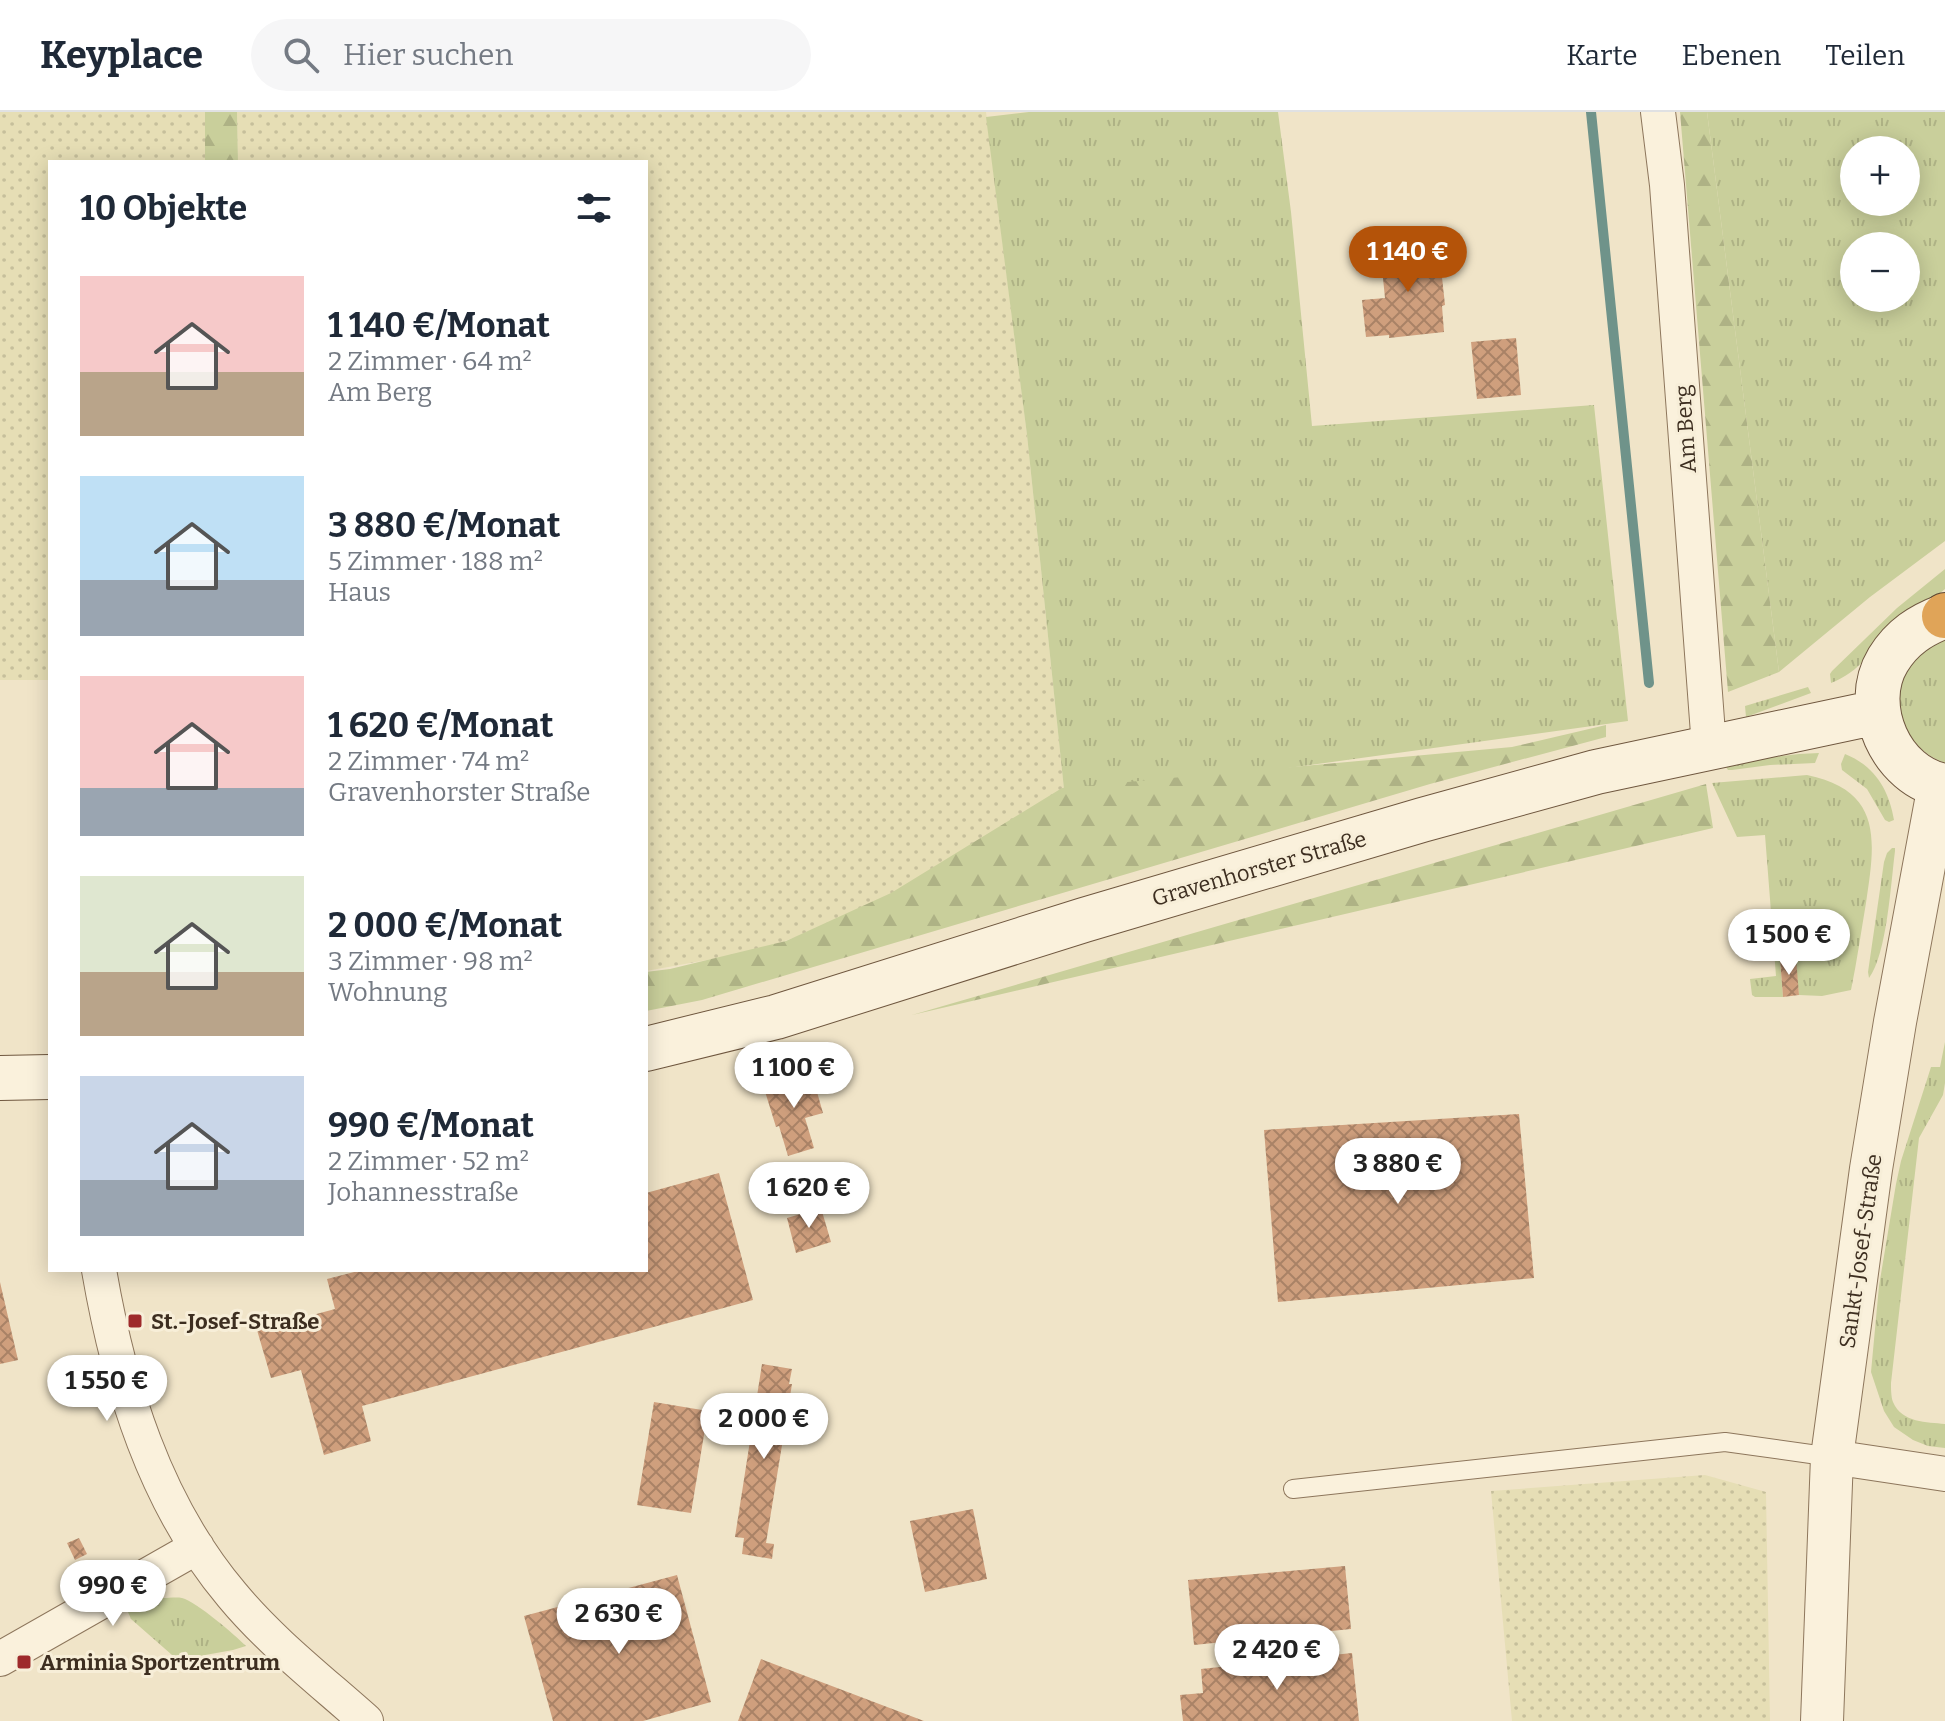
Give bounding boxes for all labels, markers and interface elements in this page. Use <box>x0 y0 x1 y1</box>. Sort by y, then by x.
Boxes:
search box <box>251 19 811 91</box>
text: Keyplace <box>40 32 203 78</box>
icon: search <box>279 33 323 77</box>
text: Hier suchen <box>343 37 513 73</box>
text: Karte <box>1566 39 1638 72</box>
text: Ebenen <box>1682 39 1781 72</box>
text: Teilen <box>1825 39 1905 72</box>
map controls <box>1840 136 1920 312</box>
button: + <box>1840 136 1920 216</box>
icon: filters <box>572 186 616 230</box>
text: 10 Objekte <box>80 188 247 229</box>
pin: 1 140 € <box>1334 226 1482 294</box>
button: − <box>1840 232 1920 312</box>
text: 1 140 € <box>1367 236 1449 267</box>
text: 1 140 €/Monat <box>328 305 550 346</box>
icon: home <box>144 308 240 404</box>
text: 2 Zimmer · 64 m² <box>328 346 532 377</box>
text: Am Berg <box>328 377 432 408</box>
street label: Am Berg <box>1669 384 1702 474</box>
text: 3 880 €/Monat <box>328 505 560 546</box>
icon: home <box>144 508 240 604</box>
text: 5 Zimmer · 188 m² <box>328 546 543 577</box>
text: Haus <box>328 577 391 608</box>
text: 1 620 €/Monat <box>328 705 553 746</box>
icon: home <box>144 708 240 804</box>
text: 2 Zimmer · 74 m² <box>328 746 529 777</box>
text: Gravenhorster Straße <box>328 777 590 808</box>
street label: Gravenhorster Straße <box>1149 825 1370 912</box>
text: 2 000 €/Monat <box>328 905 562 946</box>
icon: home <box>144 908 240 1004</box>
pin: 1 500 € <box>1715 909 1863 977</box>
text: 1 500 € <box>1746 919 1832 950</box>
text: 3 Zimmer · 98 m² <box>328 946 533 977</box>
text: Wohnung <box>328 977 447 1008</box>
pin: 1 100 € <box>720 1042 868 1110</box>
text: 1 100 € <box>753 1052 835 1083</box>
text: 990 €/Monat <box>328 1105 534 1146</box>
icon: home <box>144 1108 240 1204</box>
pin: 3 880 € <box>1324 1138 1472 1206</box>
text: 2 Zimmer · 52 m² <box>328 1146 529 1177</box>
text: 3 880 € <box>1353 1148 1443 1179</box>
street label: Sankt-Josef-Straße <box>1833 1152 1888 1350</box>
pin: 1 620 € <box>735 1162 883 1230</box>
text: 1 620 € <box>767 1172 851 1203</box>
text: Johannesstraße <box>328 1177 519 1208</box>
place label: St.-Josef-Straße <box>151 1308 319 1335</box>
marker: St.-Josef-Straße <box>126 1312 144 1330</box>
pin: 1 550 € <box>33 1355 181 1423</box>
text: 1 550 € <box>65 1365 149 1396</box>
pin: 2 000 € <box>690 1393 838 1461</box>
text: 2 000 € <box>718 1403 810 1434</box>
pin: 990 € <box>57 1560 169 1628</box>
text: 990 € <box>78 1570 148 1601</box>
pin: 2 630 € <box>545 1588 693 1656</box>
text: 2 630 € <box>575 1598 663 1629</box>
pin: 2 420 € <box>1203 1624 1351 1692</box>
text: 2 420 € <box>1232 1634 1322 1665</box>
place label: Arminia Sportzentrum <box>40 1649 280 1676</box>
marker: Arminia Sportzentrum <box>15 1653 33 1671</box>

